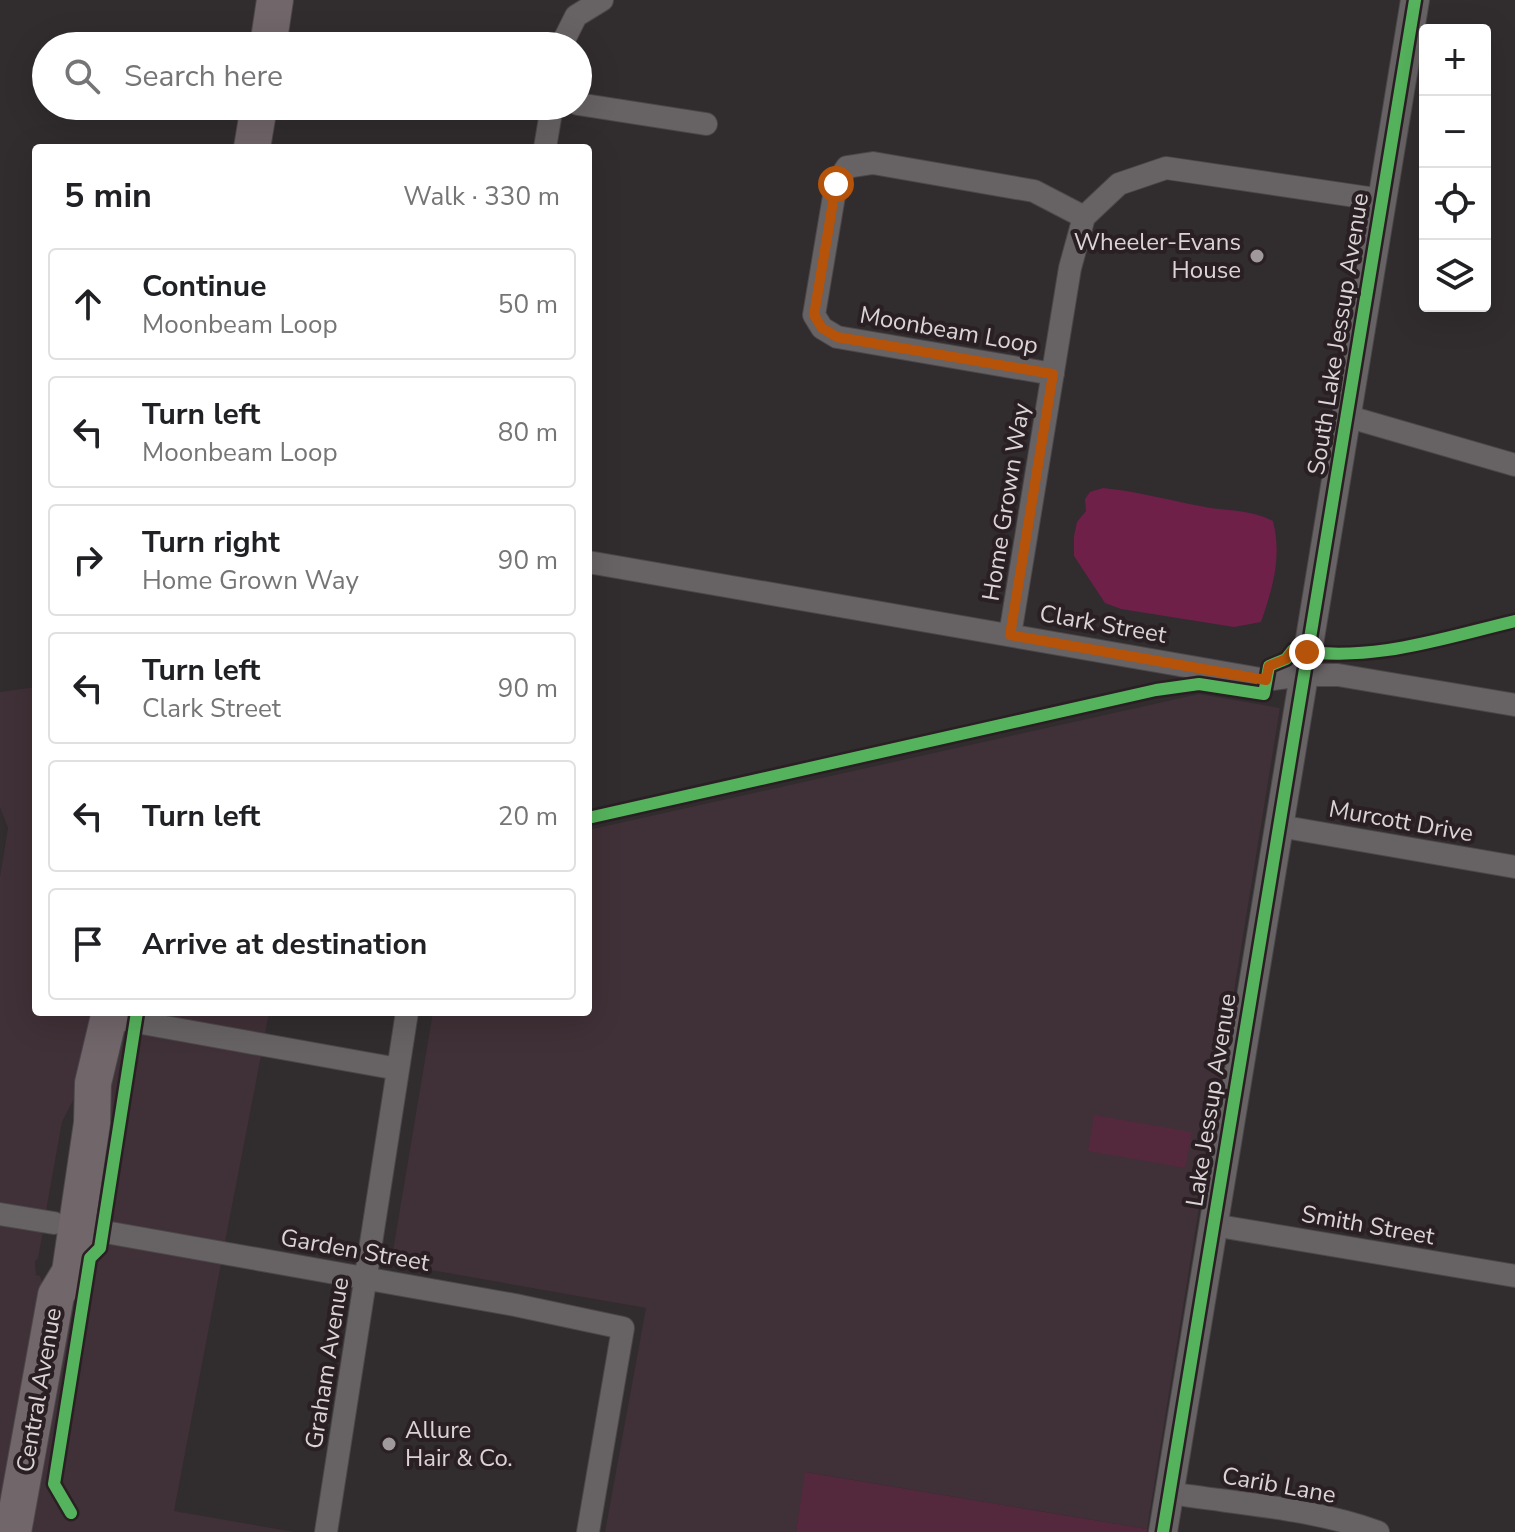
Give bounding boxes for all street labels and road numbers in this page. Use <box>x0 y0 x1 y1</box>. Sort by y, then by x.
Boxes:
street label: South Lake Jessup Avenue <box>1300 191 1376 477</box>
street label: Moonbeam Loop <box>857 299 1041 361</box>
street label: Home Grown Way <box>975 400 1038 603</box>
street label: Clark Street <box>1037 597 1170 651</box>
street label: Murcott Drive <box>1326 793 1476 849</box>
street label: Lake Jessup Avenue <box>1178 991 1244 1209</box>
street label: Smith Street <box>1299 1198 1438 1253</box>
street label: Garden Street <box>278 1221 433 1279</box>
street label: Graham Avenue <box>298 1275 356 1451</box>
street label: Central Avenue <box>9 1305 69 1475</box>
street label: Carib Lane <box>1220 1459 1338 1511</box>

